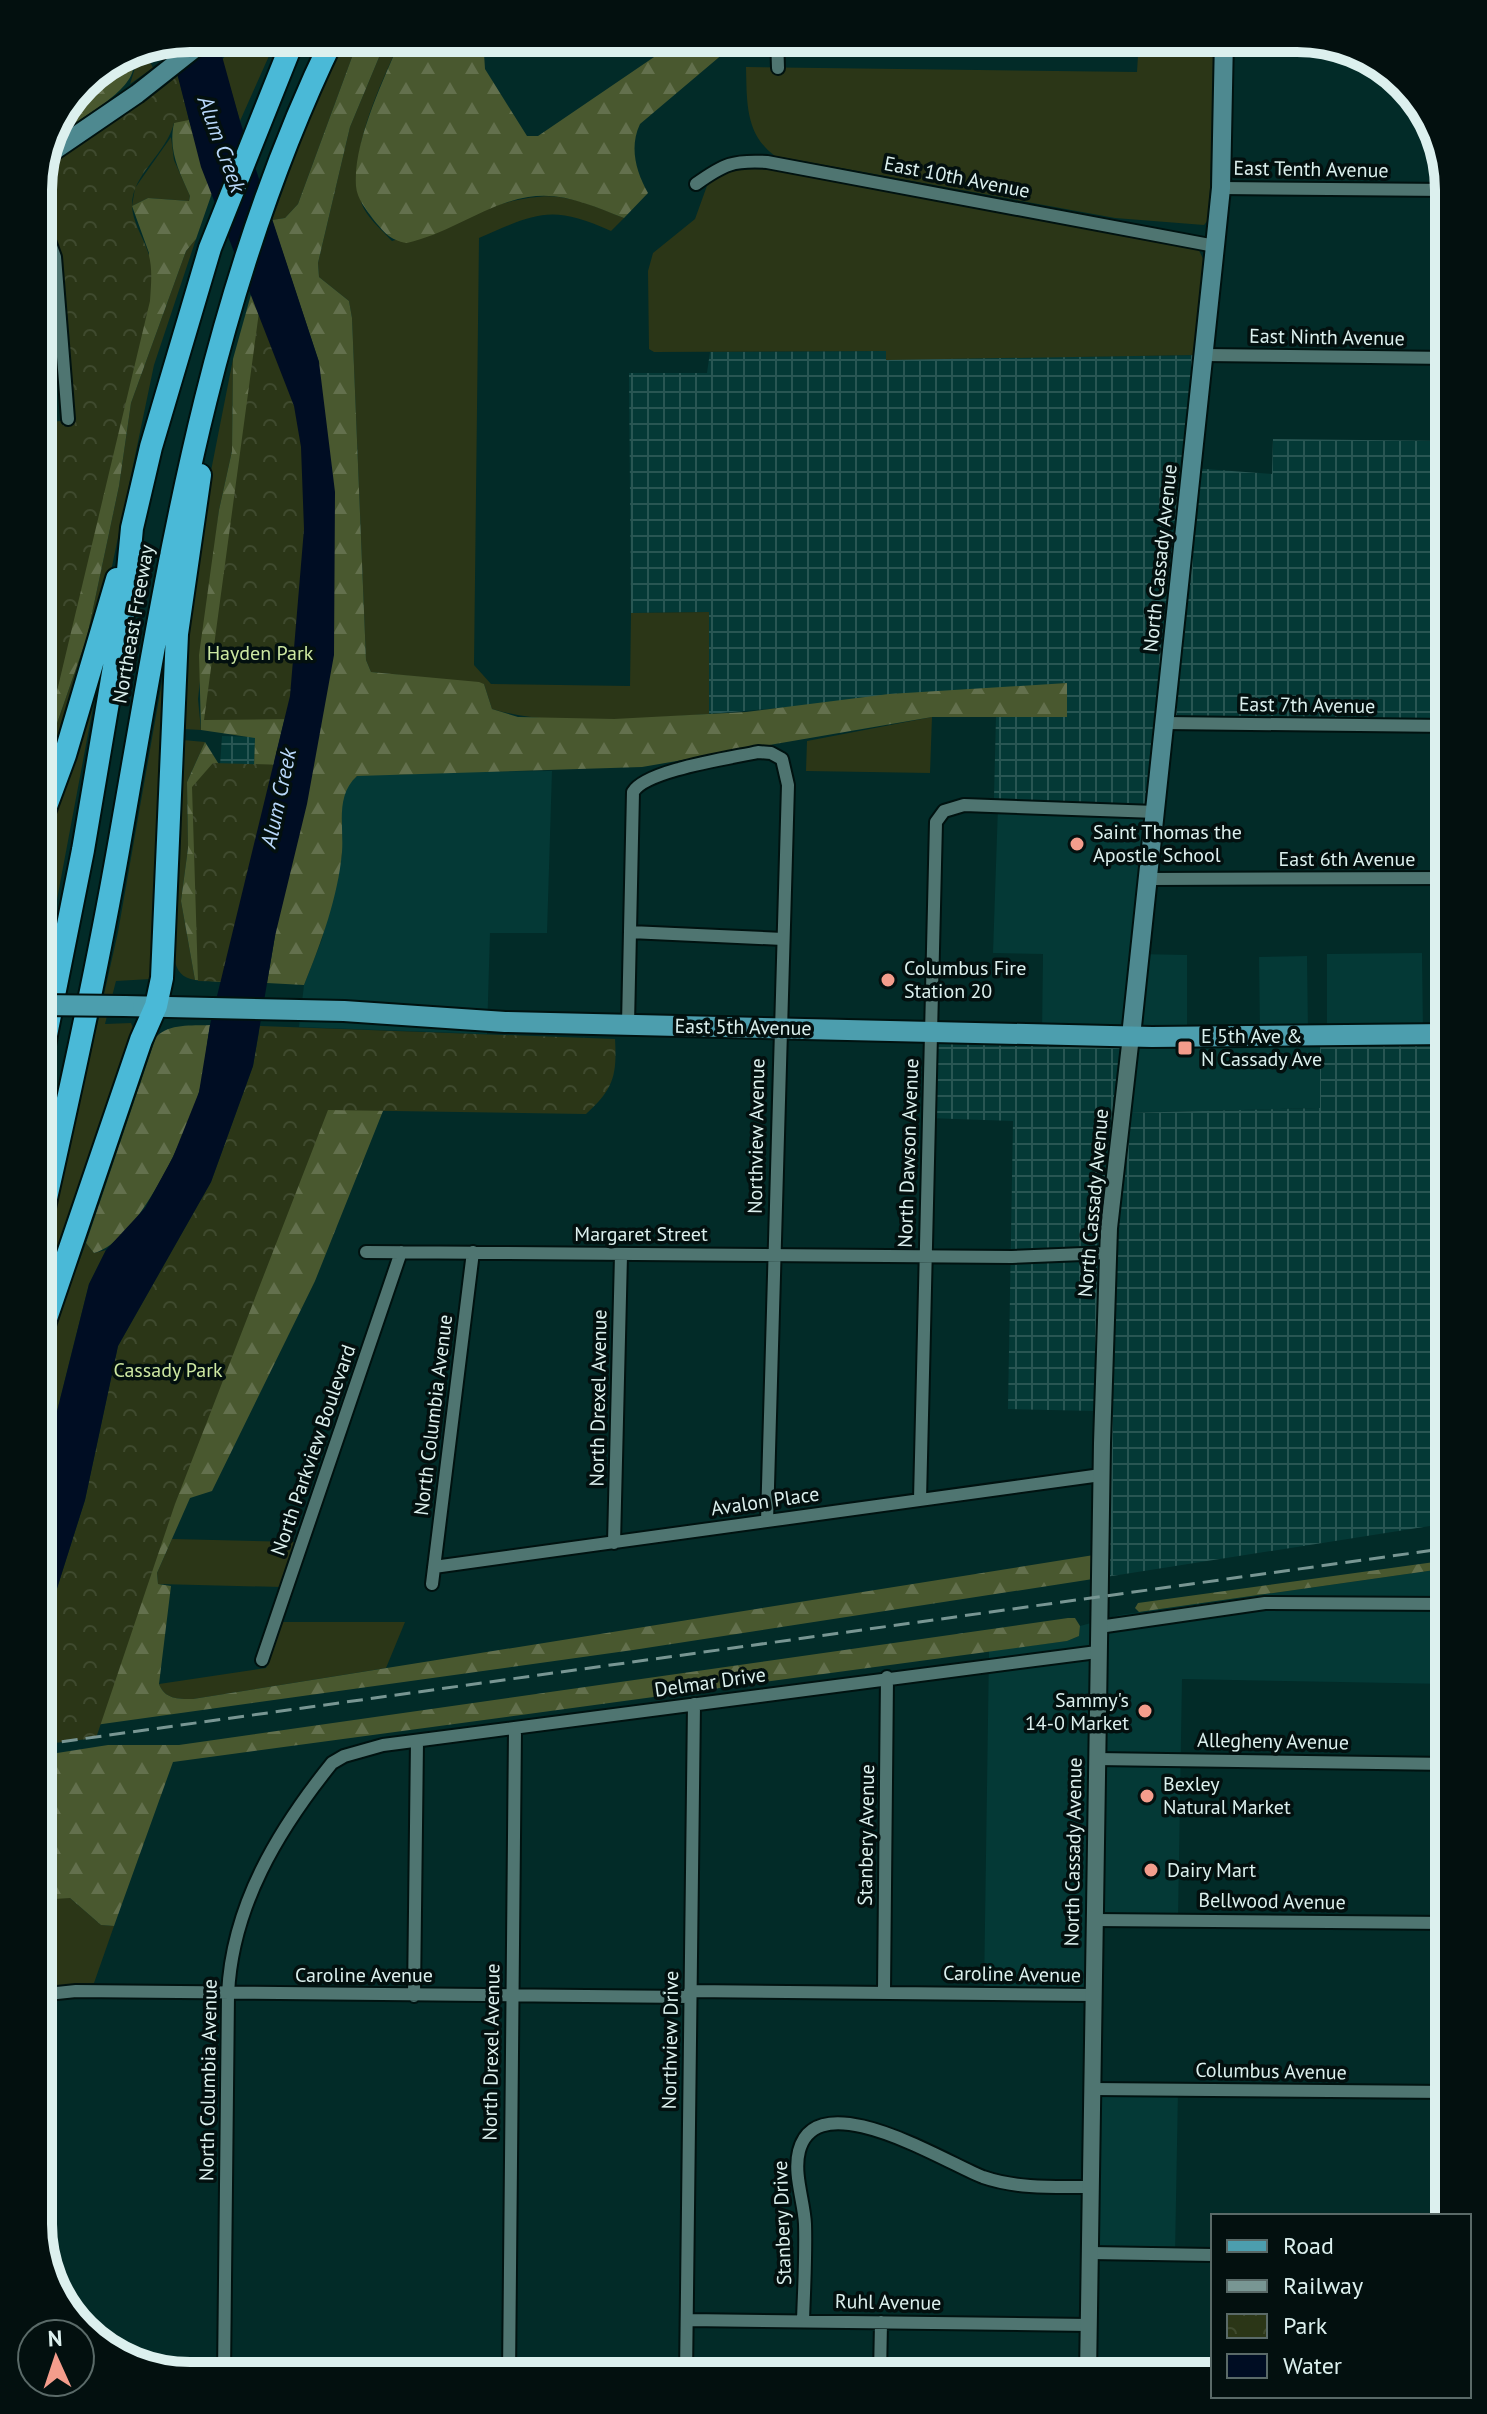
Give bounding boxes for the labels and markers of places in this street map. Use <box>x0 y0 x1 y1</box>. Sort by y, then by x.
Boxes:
place label: Saint Thomas the Apostle School <box>1093 819 1242 868</box>
marker: Saint Thomas the Apostle School <box>1068 835 1086 853</box>
place label: Columbus Fire Station 20 <box>904 955 1026 1004</box>
marker: Columbus Fire Station 20 <box>879 971 897 989</box>
place label: E 5th Ave & N Cassady Ave <box>1201 1023 1322 1072</box>
marker: E 5th Ave & N Cassady Ave <box>1176 1039 1194 1057</box>
place label: Sammy's 14-0 Market <box>1025 1687 1129 1736</box>
marker: Sammy's 14-0 Market <box>1136 1702 1154 1720</box>
place label: Bexley Natural Market <box>1163 1771 1291 1820</box>
marker: Bexley Natural Market <box>1138 1787 1156 1805</box>
place label: Dairy Mart <box>1167 1857 1256 1883</box>
marker: Dairy Mart <box>1142 1861 1160 1879</box>

